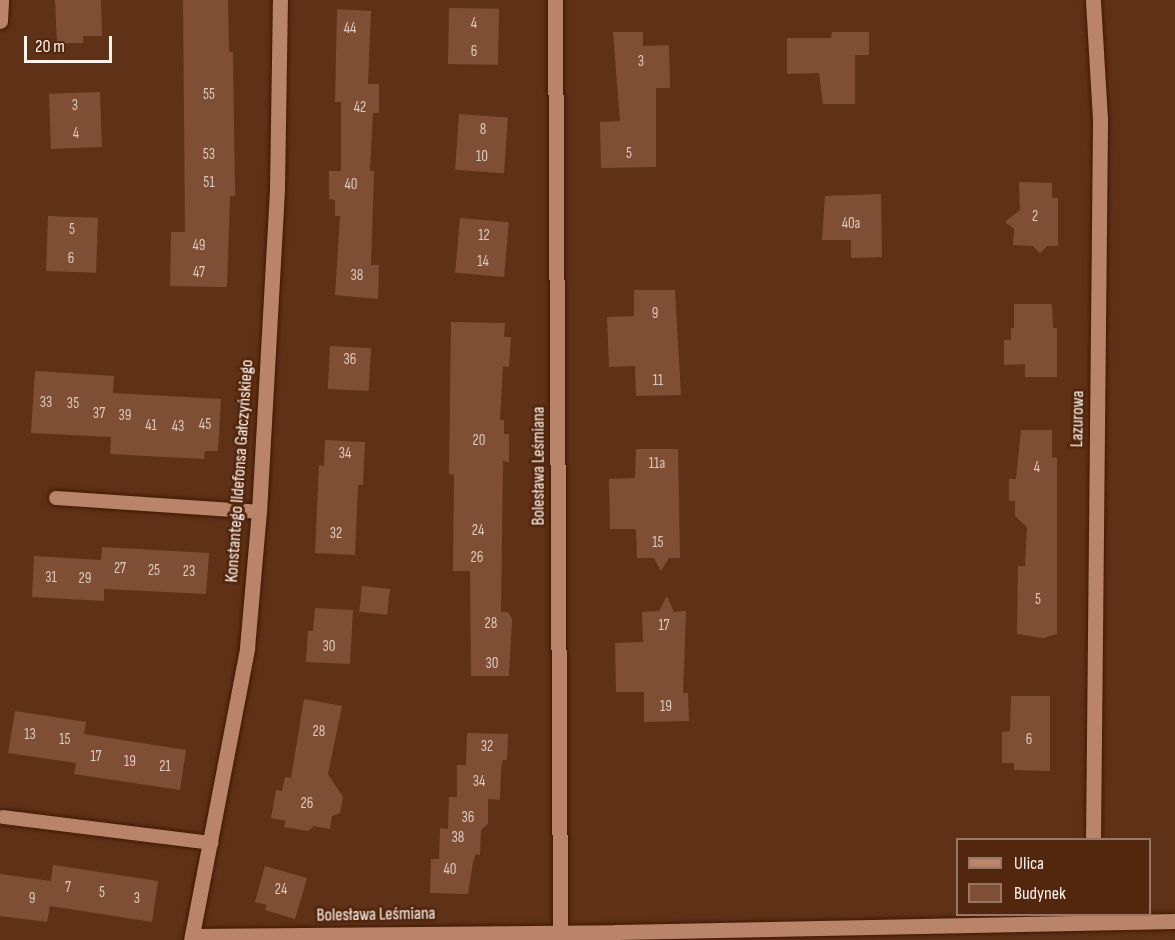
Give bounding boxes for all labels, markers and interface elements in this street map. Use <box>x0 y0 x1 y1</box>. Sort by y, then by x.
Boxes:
house number: 4 <box>471 15 477 33</box>
house number: 44 <box>344 20 356 38</box>
scale bar <box>27 24 116 62</box>
text: 20 m <box>35 36 65 57</box>
house number: 6 <box>471 43 477 61</box>
house number: 3 <box>638 53 644 71</box>
house number: 55 <box>203 86 215 104</box>
house number: 3 <box>72 97 78 115</box>
house number: 42 <box>354 99 366 117</box>
house number: 8 <box>480 121 486 139</box>
house number: 4 <box>73 125 79 143</box>
house number: 5 <box>626 145 632 163</box>
house number: 53 <box>203 146 215 164</box>
house number: 10 <box>476 148 488 166</box>
house number: 51 <box>203 174 215 192</box>
house number: 40 <box>345 176 357 194</box>
house number: 2 <box>1032 208 1038 226</box>
house number: 40a <box>842 215 860 233</box>
house number: 5 <box>69 221 75 239</box>
house number: 12 <box>478 227 490 245</box>
house number: 49 <box>193 237 205 255</box>
house number: 6 <box>68 250 74 268</box>
house number: 14 <box>477 253 489 271</box>
house number: 47 <box>193 264 205 282</box>
house number: 38 <box>351 267 363 285</box>
house number: 9 <box>652 305 658 323</box>
house number: 36 <box>344 351 356 369</box>
street label: Konstantego Ildefonsa Gałczyńskiego <box>221 359 259 583</box>
house number: 11 <box>653 372 663 390</box>
street label: Lazurowa <box>1067 390 1089 448</box>
house number: 33 <box>40 394 52 412</box>
house number: 35 <box>67 395 79 413</box>
house number: 37 <box>93 405 105 423</box>
street label: Bolesława Leśmiana <box>528 406 550 526</box>
house number: 39 <box>119 407 131 425</box>
house number: 45 <box>199 416 211 434</box>
house number: 41 <box>145 417 157 435</box>
house number: 43 <box>172 418 184 436</box>
house number: 20 <box>473 432 485 450</box>
house number: 34 <box>339 445 351 463</box>
house number: 11a <box>649 455 665 473</box>
house number: 4 <box>1034 459 1040 477</box>
house number: 24 <box>472 522 484 540</box>
house number: 32 <box>330 525 342 543</box>
house number: 15 <box>652 534 664 552</box>
house number: 26 <box>471 549 483 567</box>
house number: 27 <box>114 560 126 578</box>
house number: 25 <box>148 562 160 580</box>
house number: 23 <box>183 563 195 581</box>
house number: 31 <box>45 569 57 587</box>
house number: 29 <box>79 570 91 588</box>
house number: 5 <box>1035 591 1041 609</box>
house number: 28 <box>485 615 497 633</box>
house number: 17 <box>658 617 670 635</box>
house number: 30 <box>323 638 335 656</box>
house number: 30 <box>486 655 498 673</box>
house number: 19 <box>660 698 672 716</box>
house number: 28 <box>313 723 325 741</box>
house number: 13 <box>24 726 36 744</box>
house number: 15 <box>59 731 71 749</box>
house number: 6 <box>1026 731 1032 749</box>
house number: 32 <box>481 738 493 756</box>
house number: 17 <box>90 748 102 766</box>
house number: 19 <box>124 753 136 771</box>
house number: 21 <box>159 758 171 776</box>
house number: 34 <box>473 773 485 791</box>
house number: 26 <box>301 795 313 813</box>
house number: 36 <box>462 809 474 827</box>
house number: 38 <box>452 829 464 847</box>
legend <box>956 838 1151 916</box>
text: Ulica <box>1014 853 1044 874</box>
house number: 40 <box>444 861 456 879</box>
house number: 7 <box>65 879 71 897</box>
house number: 24 <box>275 881 287 899</box>
text: Budynek <box>1014 883 1066 904</box>
house number: 5 <box>99 884 105 902</box>
house number: 9 <box>29 890 35 908</box>
house number: 3 <box>134 890 140 908</box>
street label: Bolesława Leśmiana <box>316 903 436 927</box>

